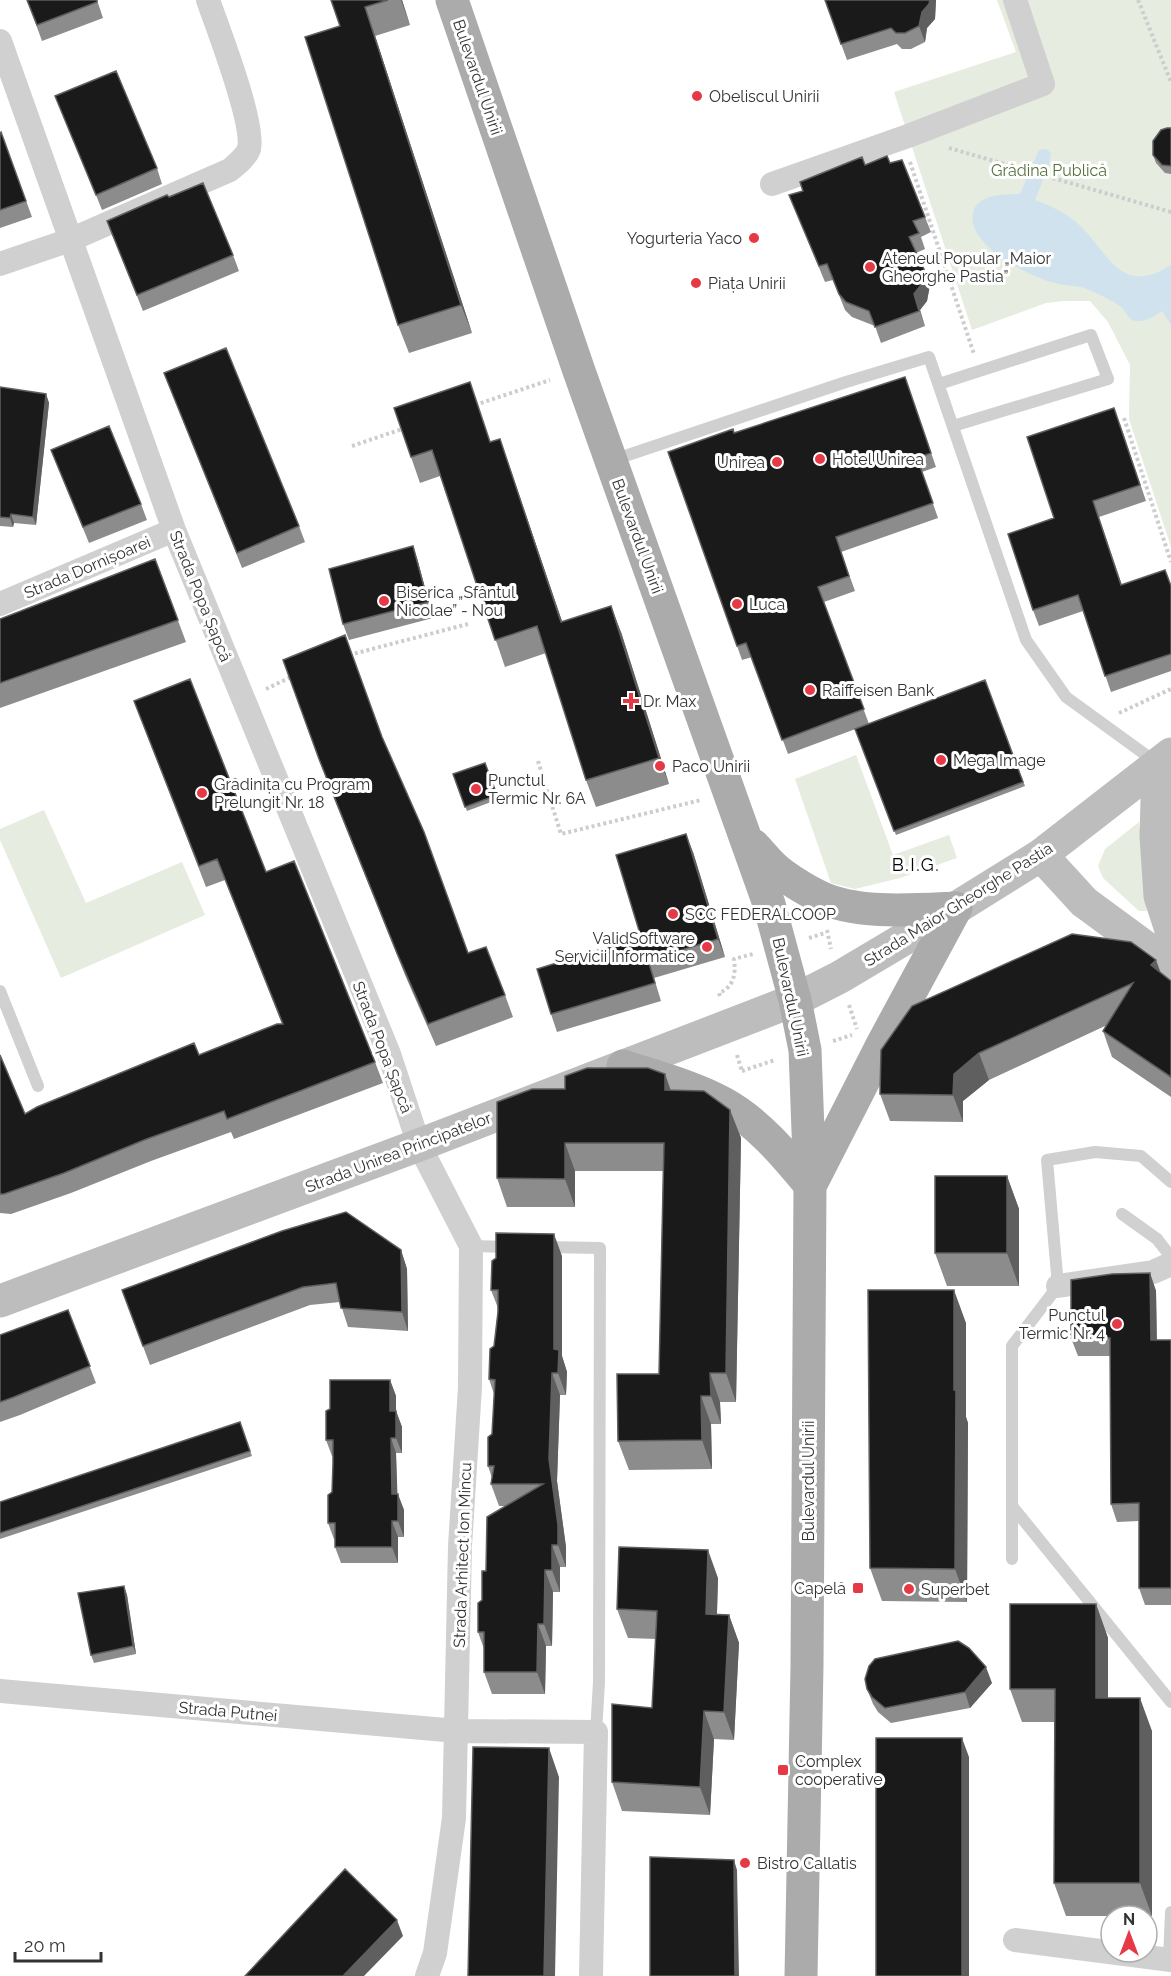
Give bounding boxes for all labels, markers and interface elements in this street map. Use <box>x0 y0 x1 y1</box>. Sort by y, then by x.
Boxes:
street label: Bulevardul Unirii <box>449 17 506 137</box>
place label: Obeliscul Unirii <box>709 87 819 106</box>
marker: Obeliscul Unirii <box>690 89 704 103</box>
park label: Grădina Publică <box>991 161 1107 180</box>
place label: Yogurteria Yaco <box>627 229 742 248</box>
marker: Yogurteria Yaco <box>747 231 761 245</box>
place label: Ateneul Popular „Maior Gheorghe Pastia” <box>882 249 1052 286</box>
marker: Ateneul Popular „Maior Gheorghe Pastia” <box>863 260 877 274</box>
place label: Piața Unirii <box>708 274 786 293</box>
marker: Piața Unirii <box>689 276 703 290</box>
place label: Hotel Unirea <box>832 450 924 469</box>
marker: Hotel Unirea <box>813 452 827 466</box>
place label: Unirea <box>717 453 765 472</box>
marker: Unirea <box>770 455 784 469</box>
street label: Bulevardul Unirii <box>608 476 667 596</box>
street label: Strada Popa Șapcă <box>166 528 236 665</box>
street label: Strada Dornișoarei <box>21 532 153 603</box>
place label: Biserica „Sfântul Nicolae” - Nou <box>396 583 516 620</box>
marker: Biserica „Sfântul Nicolae” - Nou <box>377 594 391 608</box>
place label: Luca <box>749 595 785 614</box>
marker: Luca <box>730 597 744 611</box>
place label: Raiffeisen Bank <box>822 681 935 700</box>
marker: Raiffeisen Bank <box>803 683 817 697</box>
place label: Dr. Max <box>643 692 696 711</box>
marker: Dr. Max <box>624 694 638 708</box>
place label: Mega Image <box>953 751 1046 770</box>
marker: Mega Image <box>934 753 948 767</box>
place label: Paco Unirii <box>672 757 750 776</box>
marker: Paco Unirii <box>653 759 667 773</box>
place label: Punctul Termic Nr. 6A <box>488 771 586 808</box>
place label: Grădinița cu Program Prelungit Nr. 18 <box>214 775 370 812</box>
marker: Punctul Termic Nr. 6A <box>469 782 483 796</box>
marker: Grădinița cu Program Prelungit Nr. 18 <box>195 786 209 800</box>
street label: Strada Maior Gheorghe Pastia <box>861 838 1056 970</box>
district label: B.I.G. <box>892 854 940 875</box>
place label: SCC FEDERALCOOP <box>685 905 836 924</box>
marker: SCC FEDERALCOOP <box>666 907 680 921</box>
place label: ValidSoftware Servicii Informatice <box>555 929 695 966</box>
street label: Bulevardul Unirii <box>769 936 812 1058</box>
marker: ValidSoftware Servicii Informatice <box>700 940 714 954</box>
street label: Strada Popa Șapcă <box>349 979 416 1116</box>
street label: Strada Unirea Principatelor <box>303 1108 494 1197</box>
place label: Punctul Termic Nr. 4 <box>1019 1306 1106 1343</box>
marker: Punctul Termic Nr. 4 <box>1110 1317 1124 1331</box>
street label: Bulevardul Unirii <box>799 1421 818 1541</box>
street label: Strada Arhitect Ion Mincu <box>450 1462 475 1648</box>
place label: Capelă <box>794 1579 846 1598</box>
place label: Superbet <box>921 1580 990 1599</box>
marker: Capelă <box>851 1581 865 1595</box>
marker: Superbet <box>902 1582 916 1596</box>
street label: Strada Putnei <box>178 1698 278 1725</box>
place label: Complex cooperative <box>795 1752 883 1789</box>
marker: Complex cooperative <box>776 1763 790 1777</box>
place label: Bistro Callatis <box>757 1854 857 1873</box>
marker: Bistro Callatis <box>738 1856 752 1870</box>
north arrow <box>1099 1904 1159 1964</box>
text: N <box>1123 1910 1135 1929</box>
scale bar <box>15 1925 100 1963</box>
text: 20 m <box>24 1935 66 1956</box>

